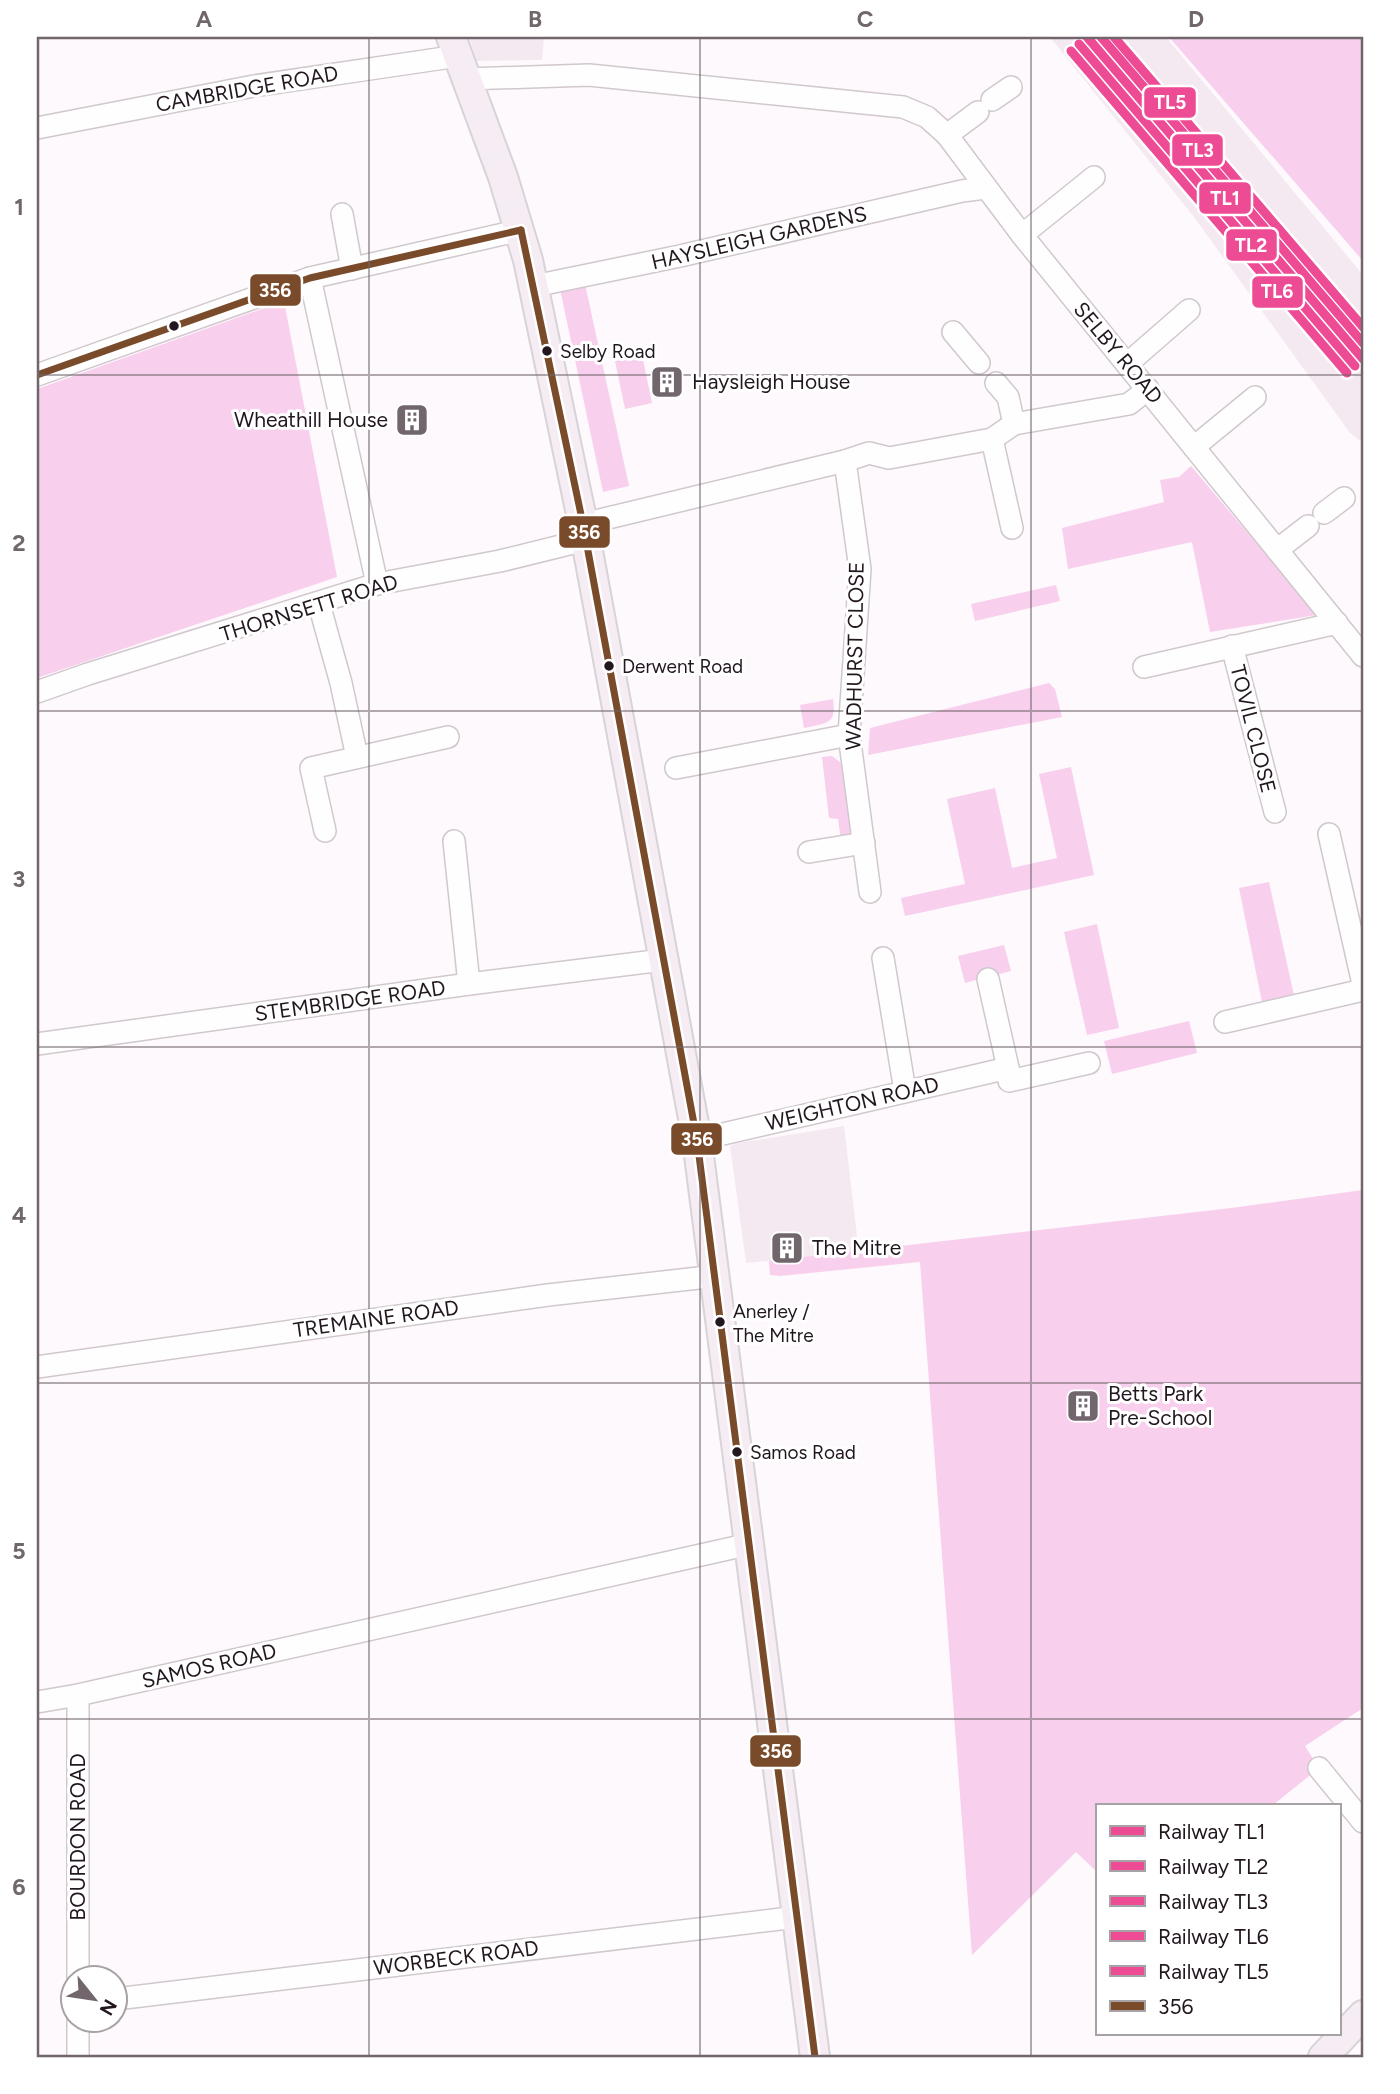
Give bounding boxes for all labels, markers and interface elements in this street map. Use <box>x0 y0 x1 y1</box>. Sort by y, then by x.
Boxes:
text: A <box>196 5 213 33</box>
text: B <box>528 5 542 33</box>
text: C <box>857 5 874 33</box>
text: D <box>1188 5 1204 33</box>
street label: CAMBRIDGE ROAD <box>154 60 340 117</box>
line badge: TL5 <box>1143 86 1197 119</box>
text: TL5 <box>1154 91 1186 114</box>
line badge: TL3 <box>1171 133 1224 167</box>
text: TL3 <box>1182 139 1214 162</box>
line badge: TL1 <box>1198 181 1252 215</box>
text: TL1 <box>1210 187 1240 210</box>
text: 1 <box>14 193 24 221</box>
street label: HAYSLEIGH GARDENS <box>649 201 869 274</box>
line badge: TL2 <box>1225 228 1278 262</box>
text: TL2 <box>1235 234 1267 257</box>
line badge: 356 <box>249 273 302 307</box>
line badge: TL6 <box>1251 275 1304 309</box>
text: 356 <box>259 279 291 302</box>
text: TL6 <box>1261 280 1293 303</box>
street label: SELBY ROAD <box>1069 297 1168 409</box>
unlabelled marker <box>167 319 181 333</box>
place label: Selby Road <box>560 340 656 363</box>
marker: Selby Road <box>540 344 554 358</box>
building icon: Haysleigh House <box>648 363 686 401</box>
place label: Haysleigh House <box>692 369 850 394</box>
building icon: Wheathill House <box>393 401 431 439</box>
place label: Wheathill House <box>234 407 388 432</box>
line badge: 356 <box>558 515 611 549</box>
text: 356 <box>568 521 600 544</box>
text: 2 <box>12 529 26 557</box>
street label: WADHURST CLOSE <box>840 561 869 751</box>
street label: THORNSETT ROAD <box>217 569 401 647</box>
place label: Derwent Road <box>622 655 743 678</box>
marker: Derwent Road <box>602 659 616 673</box>
street label: TOVIL CLOSE <box>1225 662 1282 796</box>
text: 3 <box>13 865 25 893</box>
street label: STEMBRIDGE ROAD <box>253 975 447 1026</box>
street label: WEIGHTON ROAD <box>763 1071 941 1136</box>
line badge: 356 <box>670 1122 723 1156</box>
text: 356 <box>681 1128 713 1151</box>
text: 4 <box>12 1201 26 1229</box>
building icon: The Mitre <box>768 1229 806 1267</box>
place label: The Mitre <box>812 1235 901 1260</box>
street label: TREMAINE ROAD <box>292 1295 460 1342</box>
place label: Anerley / The Mitre <box>733 1300 814 1347</box>
marker: Anerley / The Mitre <box>713 1315 727 1329</box>
place label: Betts Park Pre-School <box>1108 1381 1212 1430</box>
building icon: Betts Park Pre-School <box>1064 1387 1102 1425</box>
place label: Samos Road <box>750 1441 856 1464</box>
marker: Samos Road <box>730 1445 744 1459</box>
text: 5 <box>12 1537 26 1565</box>
street label: SAMOS ROAD <box>139 1638 279 1693</box>
line badge: 356 <box>749 1734 802 1768</box>
text: 356 <box>760 1740 792 1763</box>
street label: BOURDON ROAD <box>65 1753 90 1921</box>
legend <box>1096 1804 1340 2035</box>
text: Railway TL1 <box>1158 1819 1266 1844</box>
text: Railway TL2 <box>1158 1854 1269 1879</box>
text: 6 <box>12 1873 26 1901</box>
text: Railway TL3 <box>1158 1889 1268 1914</box>
text: Railway TL6 <box>1158 1924 1269 1949</box>
street label: WORBECK ROAD <box>372 1935 540 1980</box>
text: Railway TL5 <box>1158 1959 1269 1984</box>
north arrow <box>60 1965 130 2035</box>
text: 356 <box>1158 1994 1193 2019</box>
text: N <box>95 1995 122 2019</box>

